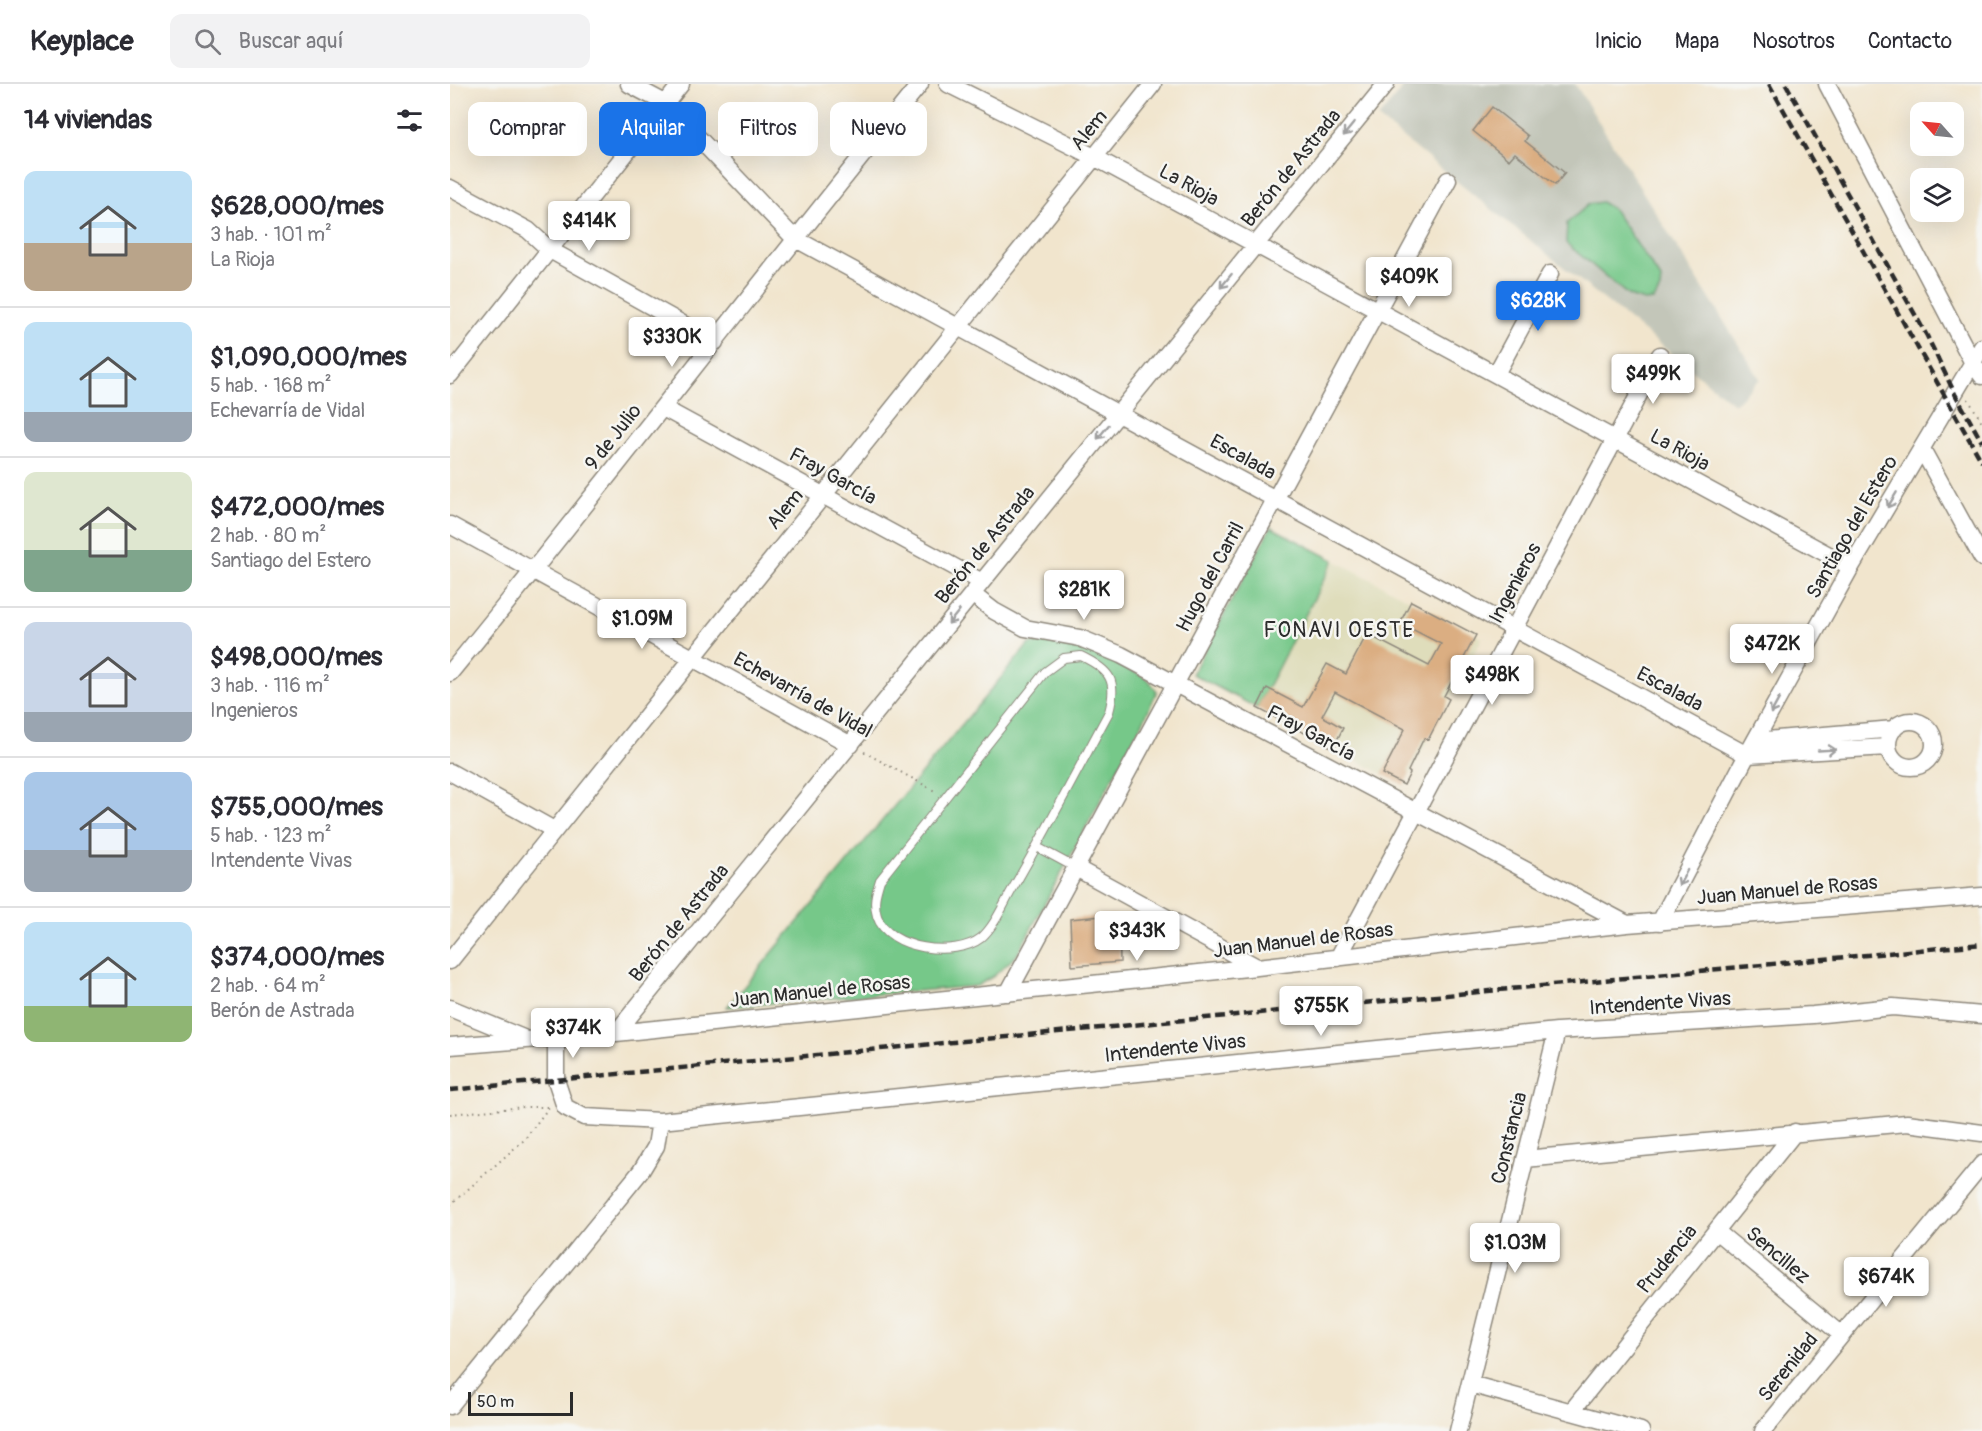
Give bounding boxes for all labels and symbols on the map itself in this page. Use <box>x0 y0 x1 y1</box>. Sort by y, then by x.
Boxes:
north arrow <box>1910 102 1964 156</box>
street label: Berón de Astrada <box>1236 104 1346 232</box>
street label: Alem <box>1065 105 1113 155</box>
one-way arrow <box>1343 121 1356 137</box>
street label: La Rioja <box>1155 158 1223 212</box>
pin: $414K <box>547 201 631 252</box>
pin: $409K <box>1367 257 1451 308</box>
one-way arrow <box>1220 273 1233 289</box>
pin: $628K <box>1496 281 1580 332</box>
pin: $330K <box>630 317 714 368</box>
pin: $499K <box>1611 354 1695 405</box>
street label: 9 de Julio <box>579 399 647 475</box>
street label: La Rioja <box>1646 423 1714 477</box>
one-way arrow <box>1097 424 1110 440</box>
street label: Escalada <box>1205 429 1281 485</box>
street label: Fray García <box>785 442 881 510</box>
street label: Santiago del Estero <box>1801 451 1903 603</box>
street label: Berón de Astrada <box>930 481 1040 609</box>
street label: Alem <box>761 484 809 534</box>
one-way arrow <box>1885 491 1897 508</box>
street label: Hugo del Carril <box>1171 518 1249 636</box>
street label: Ingenieros <box>1483 538 1547 628</box>
pin: $281K <box>1042 570 1126 621</box>
pin: $1.09M <box>593 599 691 650</box>
one-way arrow <box>948 608 961 624</box>
district label: FONAVI OESTE <box>1263 617 1415 644</box>
pin: $472K <box>1730 624 1814 675</box>
street label: Echevarría de Vidal <box>729 646 877 744</box>
pin: $498K <box>1450 655 1534 706</box>
street label: Escalada <box>1632 661 1708 717</box>
one-way arrow <box>1768 697 1780 714</box>
street label: Fray García <box>1263 699 1359 767</box>
one-way arrow <box>1816 745 1836 756</box>
street label: Berón de Astrada <box>624 859 734 987</box>
one-way arrow <box>1677 868 1688 886</box>
street label: Juan Manuel de Rosas <box>1696 870 1878 910</box>
pin: $343K <box>1095 911 1179 962</box>
street label: Juan Manuel de Rosas <box>1212 917 1394 963</box>
street label: Juan Manuel de Rosas <box>729 969 911 1013</box>
pin: $755K <box>1279 986 1363 1037</box>
street label: Intendente Vivas <box>1588 986 1732 1020</box>
pin: $374K <box>531 1008 615 1059</box>
street label: Intendente Vivas <box>1103 1028 1247 1068</box>
street label: Constancia <box>1486 1089 1532 1187</box>
street label: Prudencia <box>1632 1219 1702 1299</box>
street label: Sencillez <box>1741 1221 1815 1289</box>
pin: $1.03M <box>1466 1223 1564 1274</box>
pin: $674K <box>1844 1257 1928 1308</box>
street label: Serenidad <box>1753 1327 1823 1407</box>
scale bar <box>468 1389 573 1416</box>

